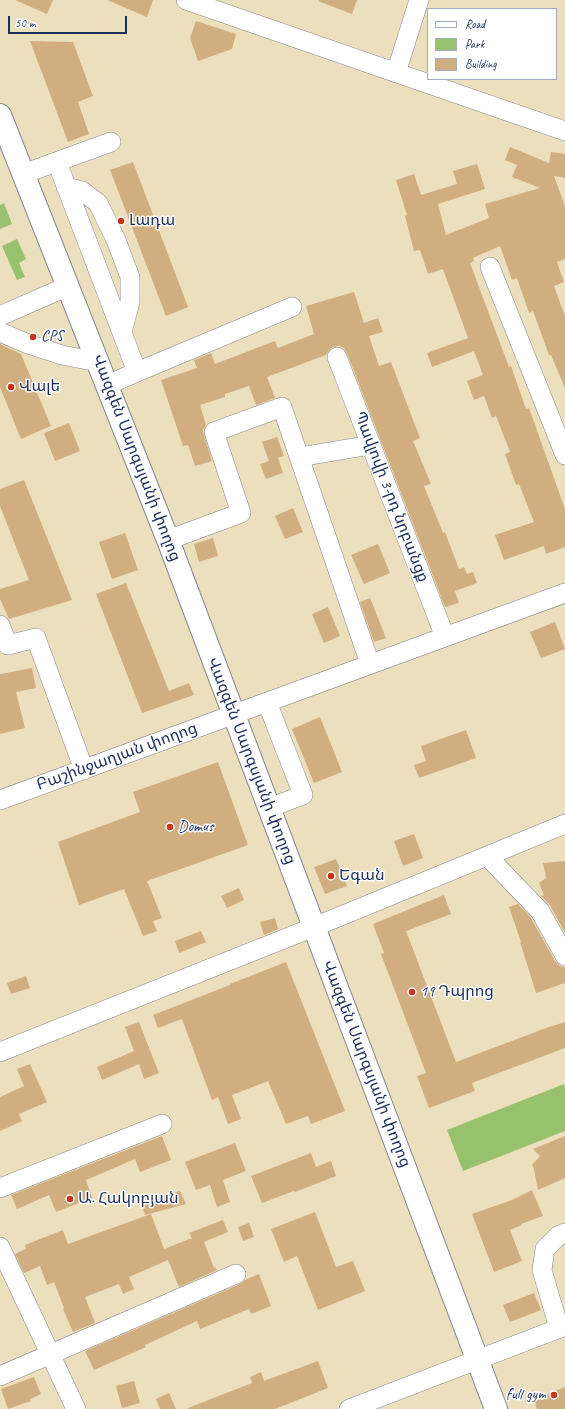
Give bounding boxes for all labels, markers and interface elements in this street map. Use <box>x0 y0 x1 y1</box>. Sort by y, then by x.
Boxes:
scale bar <box>10 8 129 34</box>
legend <box>427 8 557 80</box>
text: 50 m <box>15 15 35 31</box>
text: Road <box>465 16 485 32</box>
text: Park <box>465 36 484 52</box>
text: Building <box>465 56 497 72</box>
place label: Լադա <box>129 211 175 231</box>
marker: Լադա <box>116 216 126 226</box>
place label: CPS <box>41 327 63 347</box>
marker: CPS <box>28 332 38 342</box>
street label: Վազգեն Սարգսյանի փողոց <box>88 352 184 564</box>
place label: Վալե <box>19 377 60 397</box>
marker: Վալե <box>6 382 16 392</box>
street label: Պավլովի 3-րդ նրբանցք <box>350 409 432 585</box>
street label: Վազգեն Սարգսյանի փողոց <box>203 655 299 867</box>
street label: Բաշինջաղյան փողոց <box>34 719 200 795</box>
place label: Domus <box>178 817 213 837</box>
marker: Domus <box>165 822 175 832</box>
place label: Եգան <box>339 866 385 886</box>
marker: Եգան <box>326 871 336 881</box>
street label: Վազգեն Սարգսյանի փողոց <box>318 958 414 1170</box>
place label: 19 Դպրոց <box>420 982 494 1002</box>
marker: 19 Դպրոց <box>407 987 417 997</box>
place label: Ա. Հակոբյան <box>78 1189 179 1209</box>
marker: Ա. Հակոբյան <box>65 1194 75 1204</box>
place label: full gym <box>506 1385 546 1405</box>
marker: full gym <box>549 1390 559 1400</box>

